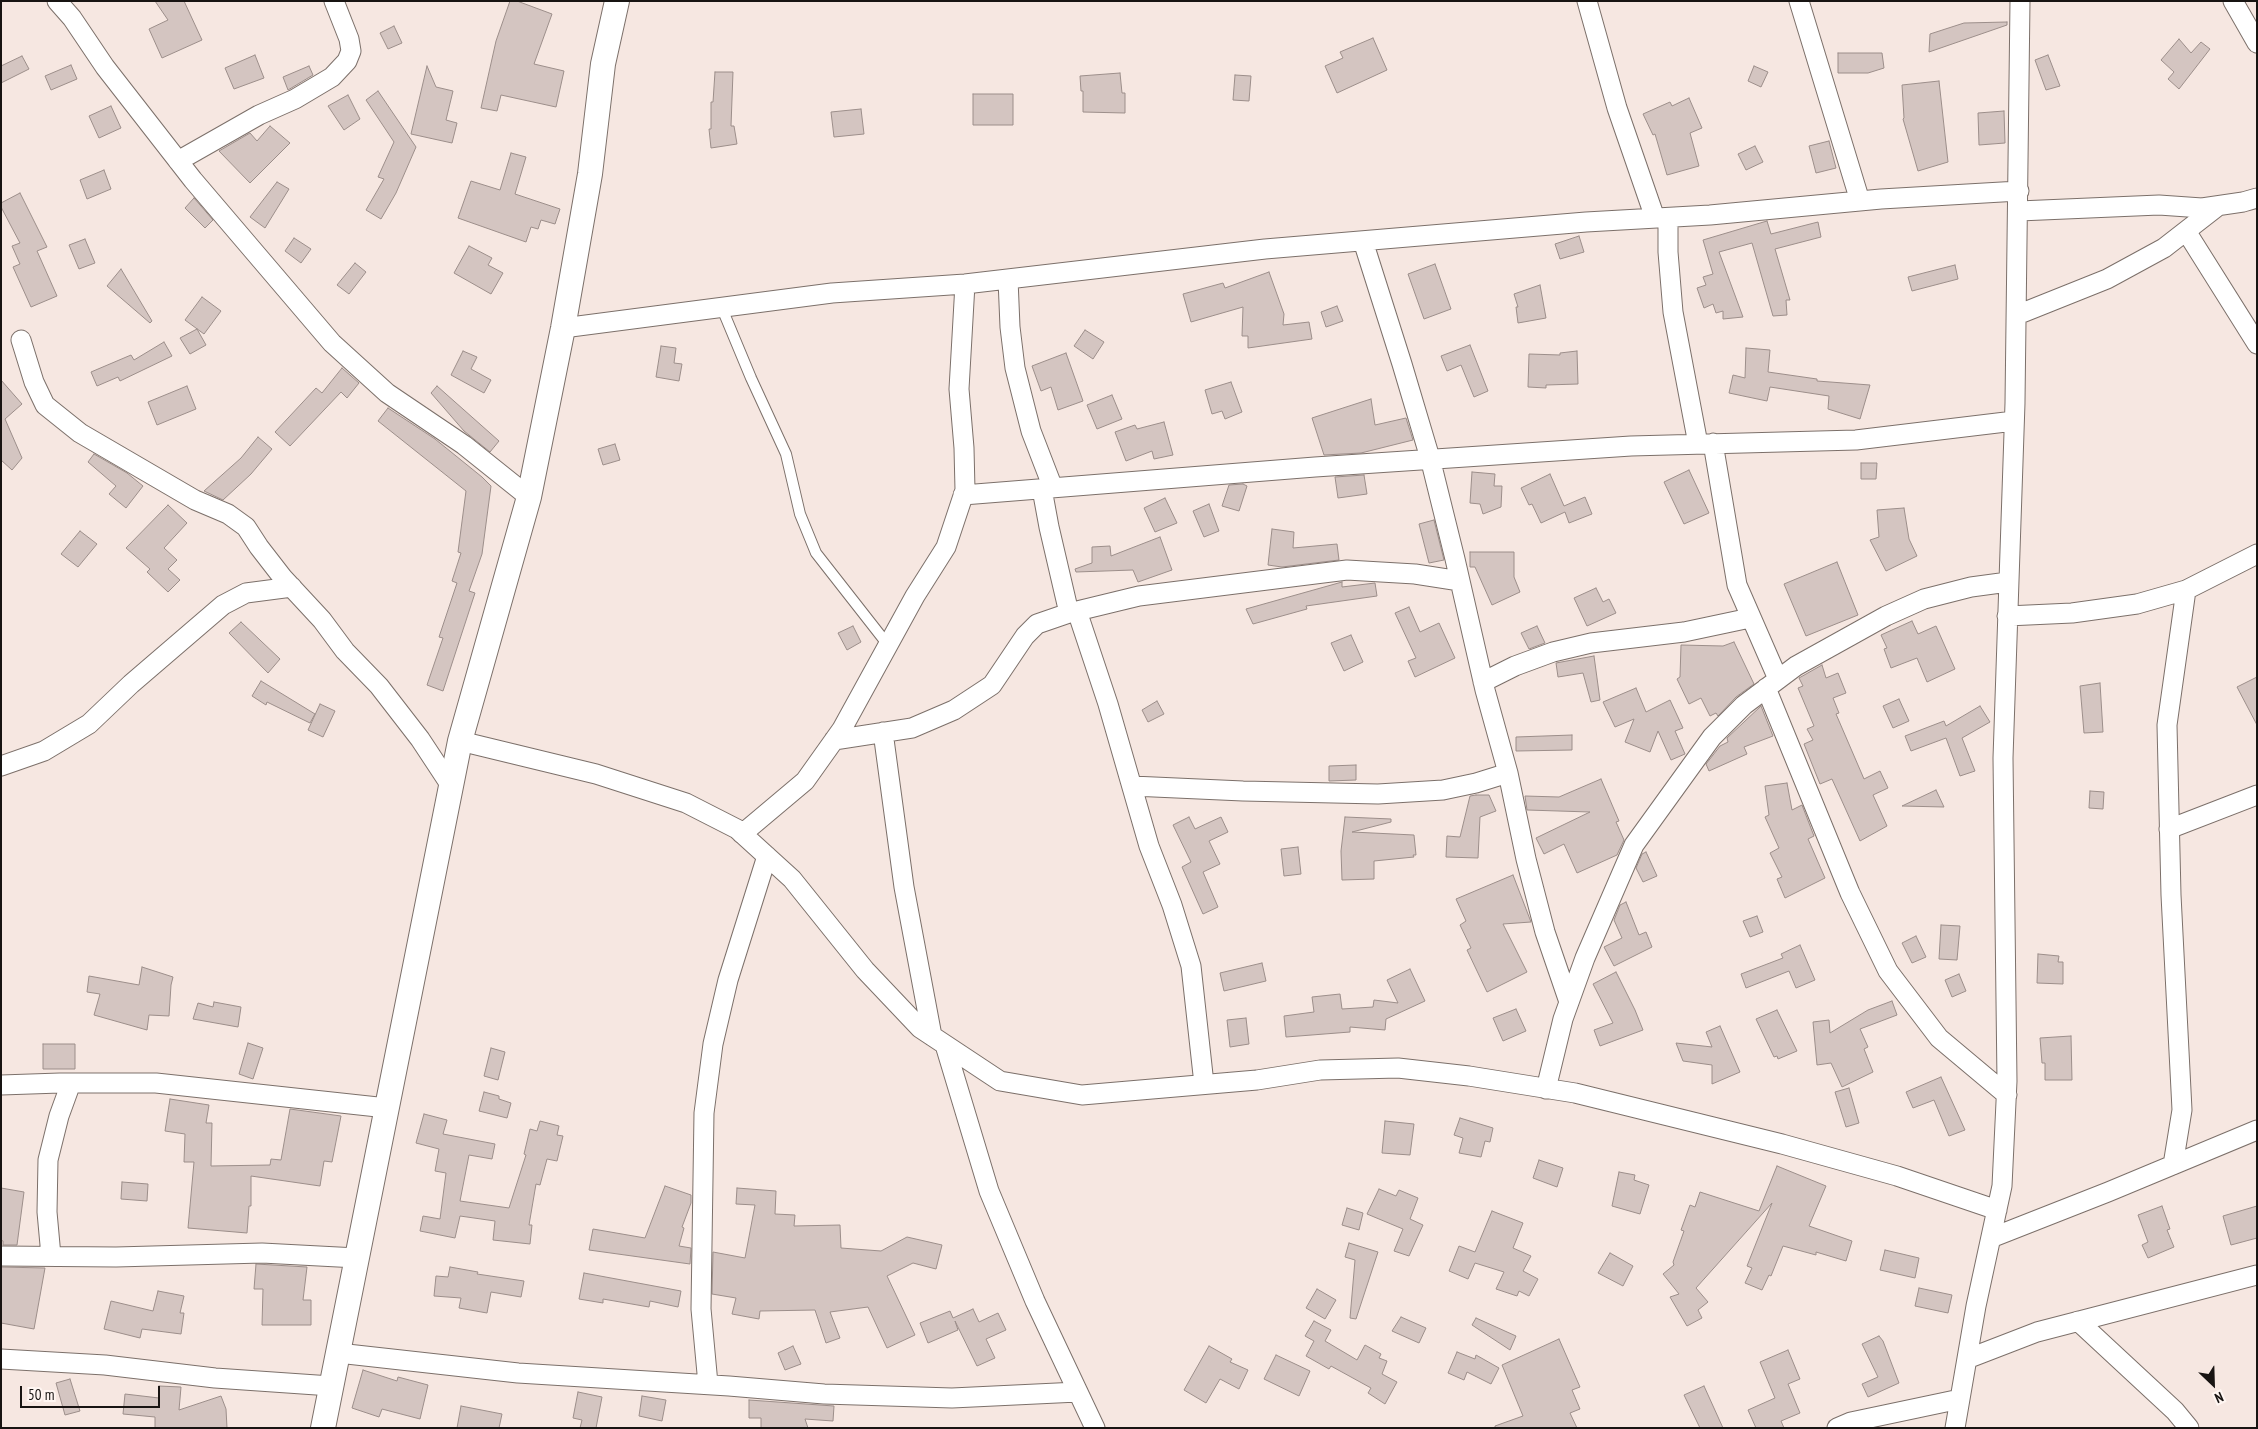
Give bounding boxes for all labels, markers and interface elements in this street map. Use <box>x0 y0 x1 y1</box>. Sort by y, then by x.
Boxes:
north arrow <box>2188 1359 2238 1409</box>
scale bar <box>22 1376 162 1408</box>
text: 50 m <box>28 1385 54 1404</box>
text: N <box>2212 1388 2226 1407</box>

